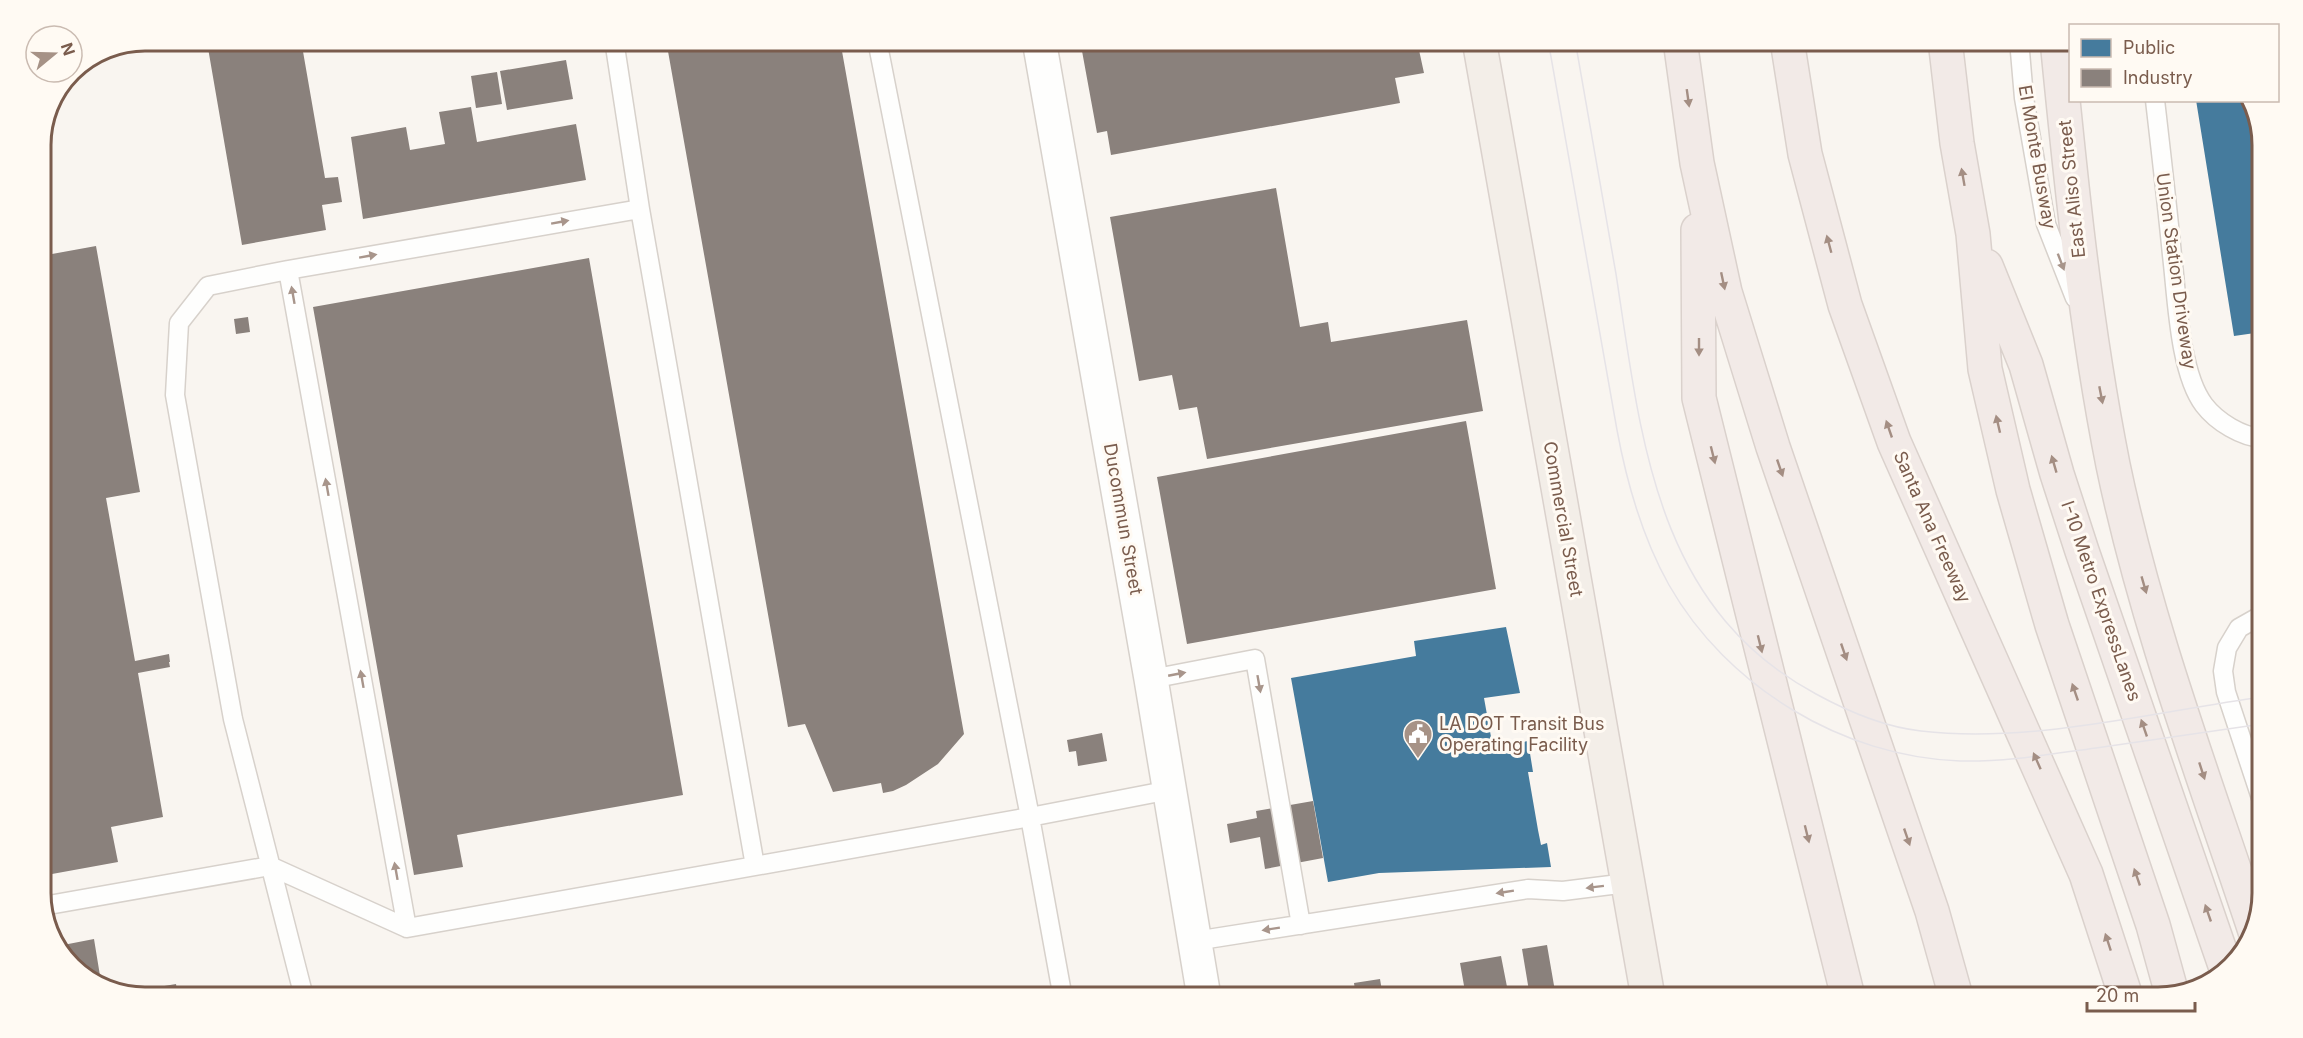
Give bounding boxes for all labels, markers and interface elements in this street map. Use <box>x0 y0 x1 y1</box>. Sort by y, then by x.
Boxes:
north arrow <box>24 24 84 84</box>
legend <box>2069 24 2279 102</box>
text: Public <box>2123 37 2175 58</box>
text: N <box>57 40 80 58</box>
text: Industry <box>2123 67 2193 88</box>
street label: El Monte Busway <box>2014 83 2060 231</box>
one-way arrow <box>1683 89 1693 108</box>
street label: East Aliso Street <box>2054 119 2089 259</box>
one-way arrow <box>1958 167 1967 186</box>
street label: Union Station Driveway <box>2152 171 2201 371</box>
one-way arrow <box>551 218 570 227</box>
one-way arrow <box>1824 235 1833 253</box>
one-way arrow <box>359 251 378 260</box>
one-way arrow <box>2057 253 2066 271</box>
one-way arrow <box>1719 272 1728 291</box>
one-way arrow <box>288 285 297 304</box>
one-way arrow <box>1694 338 1703 357</box>
one-way arrow <box>2096 386 2105 405</box>
one-way arrow <box>1992 415 2002 434</box>
one-way arrow <box>1884 420 1894 438</box>
street label: Commercial Street <box>1539 440 1588 598</box>
street label: Ducommun Street <box>1100 442 1147 596</box>
one-way arrow <box>1708 446 1718 464</box>
street label: Santa Ana Freeway <box>1890 448 1975 606</box>
one-way arrow <box>2049 455 2059 473</box>
one-way arrow <box>1776 459 1786 477</box>
one-way arrow <box>323 477 332 496</box>
street label: I-10 Metro ExpressLanes <box>2057 498 2146 704</box>
one-way arrow <box>2139 576 2149 594</box>
one-way arrow <box>1756 635 1766 653</box>
one-way arrow <box>1839 643 1849 661</box>
one-way arrow <box>357 669 366 688</box>
one-way arrow <box>1167 669 1186 678</box>
one-way arrow <box>1255 675 1264 694</box>
one-way arrow <box>2069 683 2079 701</box>
place label: LA DOT Transit Bus Operating Facility <box>1439 713 1604 755</box>
public building icon: LA DOT Transit Bus Operating Facility <box>1402 718 1434 760</box>
one-way arrow <box>2139 719 2149 737</box>
one-way arrow <box>2032 751 2042 769</box>
one-way arrow <box>2198 762 2207 780</box>
one-way arrow <box>1803 824 1813 843</box>
one-way arrow <box>1902 828 1912 846</box>
one-way arrow <box>391 861 400 880</box>
one-way arrow <box>2131 868 2141 886</box>
one-way arrow <box>1586 882 1605 891</box>
one-way arrow <box>1495 888 1514 897</box>
one-way arrow <box>2202 903 2212 921</box>
one-way arrow <box>1261 925 1280 934</box>
one-way arrow <box>2103 933 2113 951</box>
scale bar <box>2087 975 2195 1013</box>
text: 20 m <box>2096 985 2139 1006</box>

